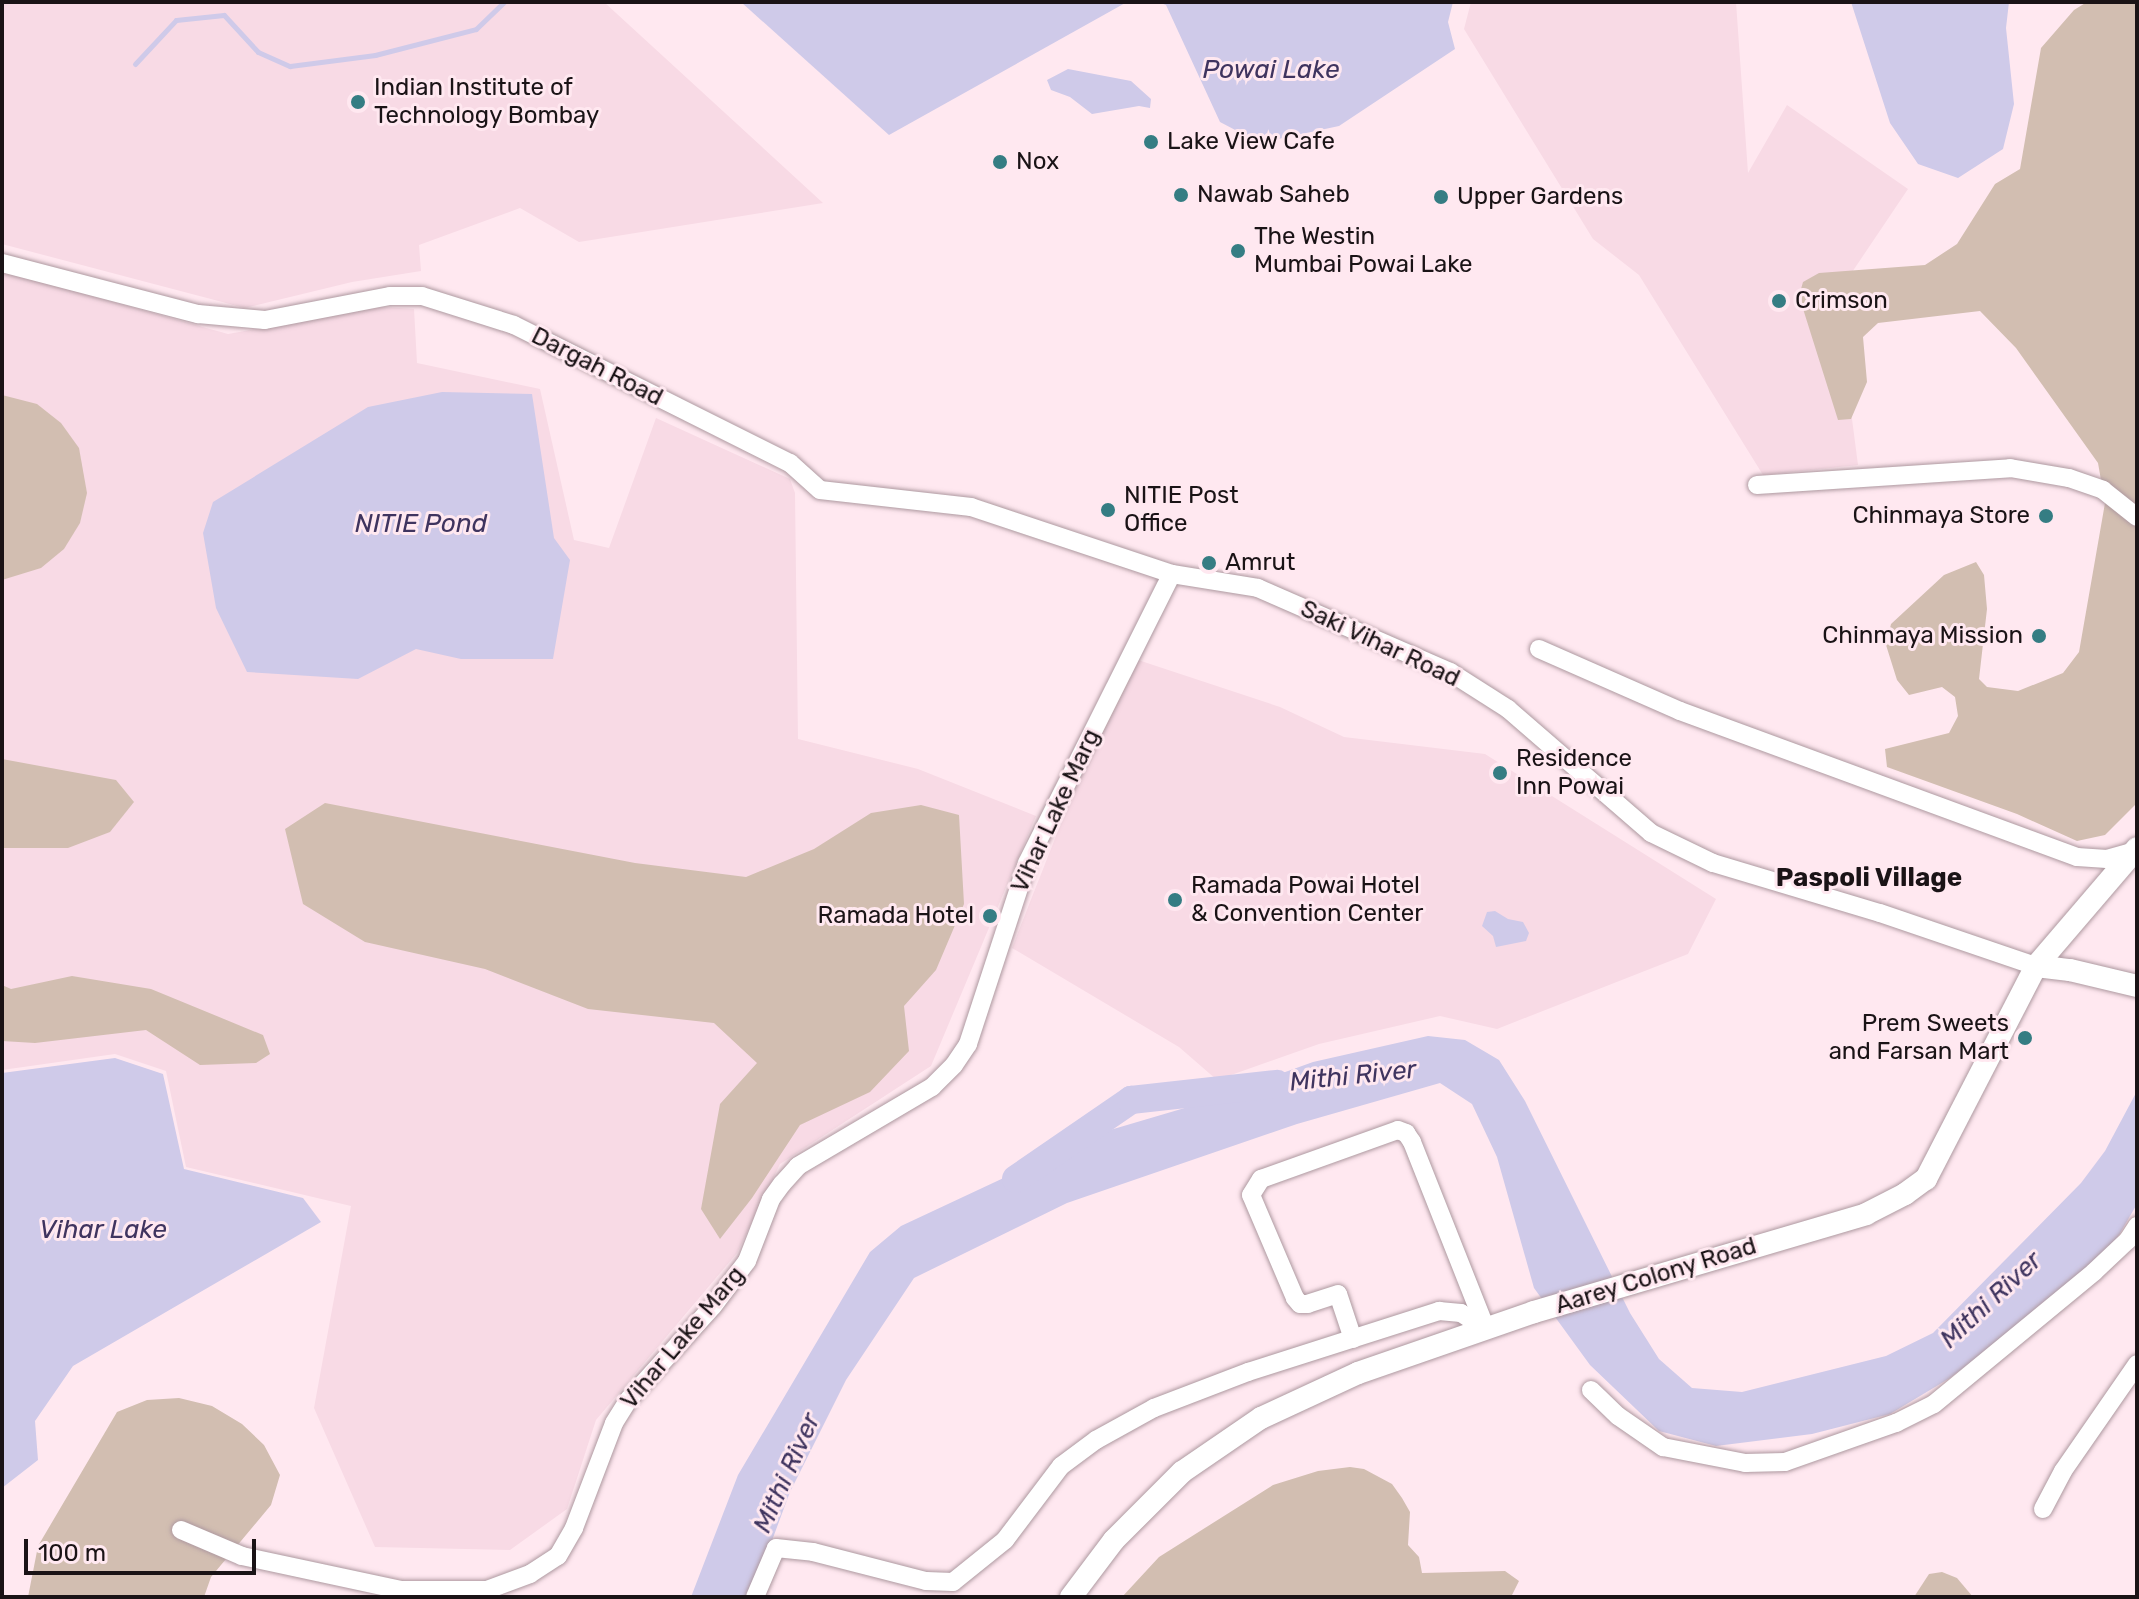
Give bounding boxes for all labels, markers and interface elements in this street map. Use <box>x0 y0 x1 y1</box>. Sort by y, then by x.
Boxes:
water label: Powai Lake <box>1202 54 1340 86</box>
place label: Indian Institute of Technology Bombay <box>374 74 600 130</box>
marker: Indian Institute of Technology Bombay <box>349 93 367 111</box>
place label: Lake View Cafe <box>1167 128 1336 156</box>
marker: Lake View Cafe <box>1142 133 1160 151</box>
place label: Nox <box>1016 148 1059 176</box>
marker: Nox <box>991 153 1009 171</box>
place label: Nawab Saheb <box>1197 181 1350 209</box>
place label: Upper Gardens <box>1457 183 1624 211</box>
marker: Nawab Saheb <box>1172 186 1190 204</box>
marker: Upper Gardens <box>1432 188 1450 206</box>
place label: The Westin Mumbai Powai Lake <box>1254 223 1473 279</box>
marker: The Westin Mumbai Powai Lake <box>1229 242 1247 260</box>
place label: Crimson <box>1795 287 1888 315</box>
marker: Crimson <box>1770 292 1788 310</box>
street label: Dargah Road <box>526 322 668 412</box>
place label: NITIE Post Office <box>1124 482 1239 538</box>
marker: NITIE Post Office <box>1099 501 1117 519</box>
place label: Chinmaya Store <box>1852 502 2030 530</box>
marker: Chinmaya Store <box>2037 507 2055 525</box>
water label: NITIE Pond <box>355 508 487 540</box>
place label: Amrut <box>1225 549 1295 577</box>
marker: Amrut <box>1200 554 1218 572</box>
street label: Saki Vihar Road <box>1295 594 1465 694</box>
place label: Chinmaya Mission <box>1822 622 2023 650</box>
marker: Chinmaya Mission <box>2030 627 2048 645</box>
street label: Vihar Lake Marg <box>1005 724 1107 898</box>
place label: Residence Inn Powai <box>1516 745 1632 801</box>
marker: Residence Inn Powai <box>1491 764 1509 782</box>
district label: Paspoli Village <box>1775 862 1963 894</box>
place label: Ramada Powai Hotel & Convention Center <box>1191 872 1423 928</box>
marker: Ramada Powai Hotel & Convention Center <box>1166 891 1184 909</box>
place label: Ramada Hotel <box>818 902 974 930</box>
marker: Ramada Hotel <box>981 907 999 925</box>
place label: Prem Sweets and Farsan Mart <box>1829 1010 2009 1066</box>
marker: Prem Sweets and Farsan Mart <box>2016 1029 2034 1047</box>
water label: Mithi River <box>1288 1054 1418 1098</box>
water label: Vihar Lake <box>39 1214 167 1246</box>
street label: Aarey Colony Road <box>1551 1232 1761 1320</box>
water label: Mithi River <box>1934 1245 2048 1355</box>
street label: Vihar Lake Marg <box>615 1261 751 1415</box>
water label: Mithi River <box>747 1408 827 1538</box>
scale bar <box>28 1523 260 1573</box>
text: 100 m <box>38 1539 106 1567</box>

